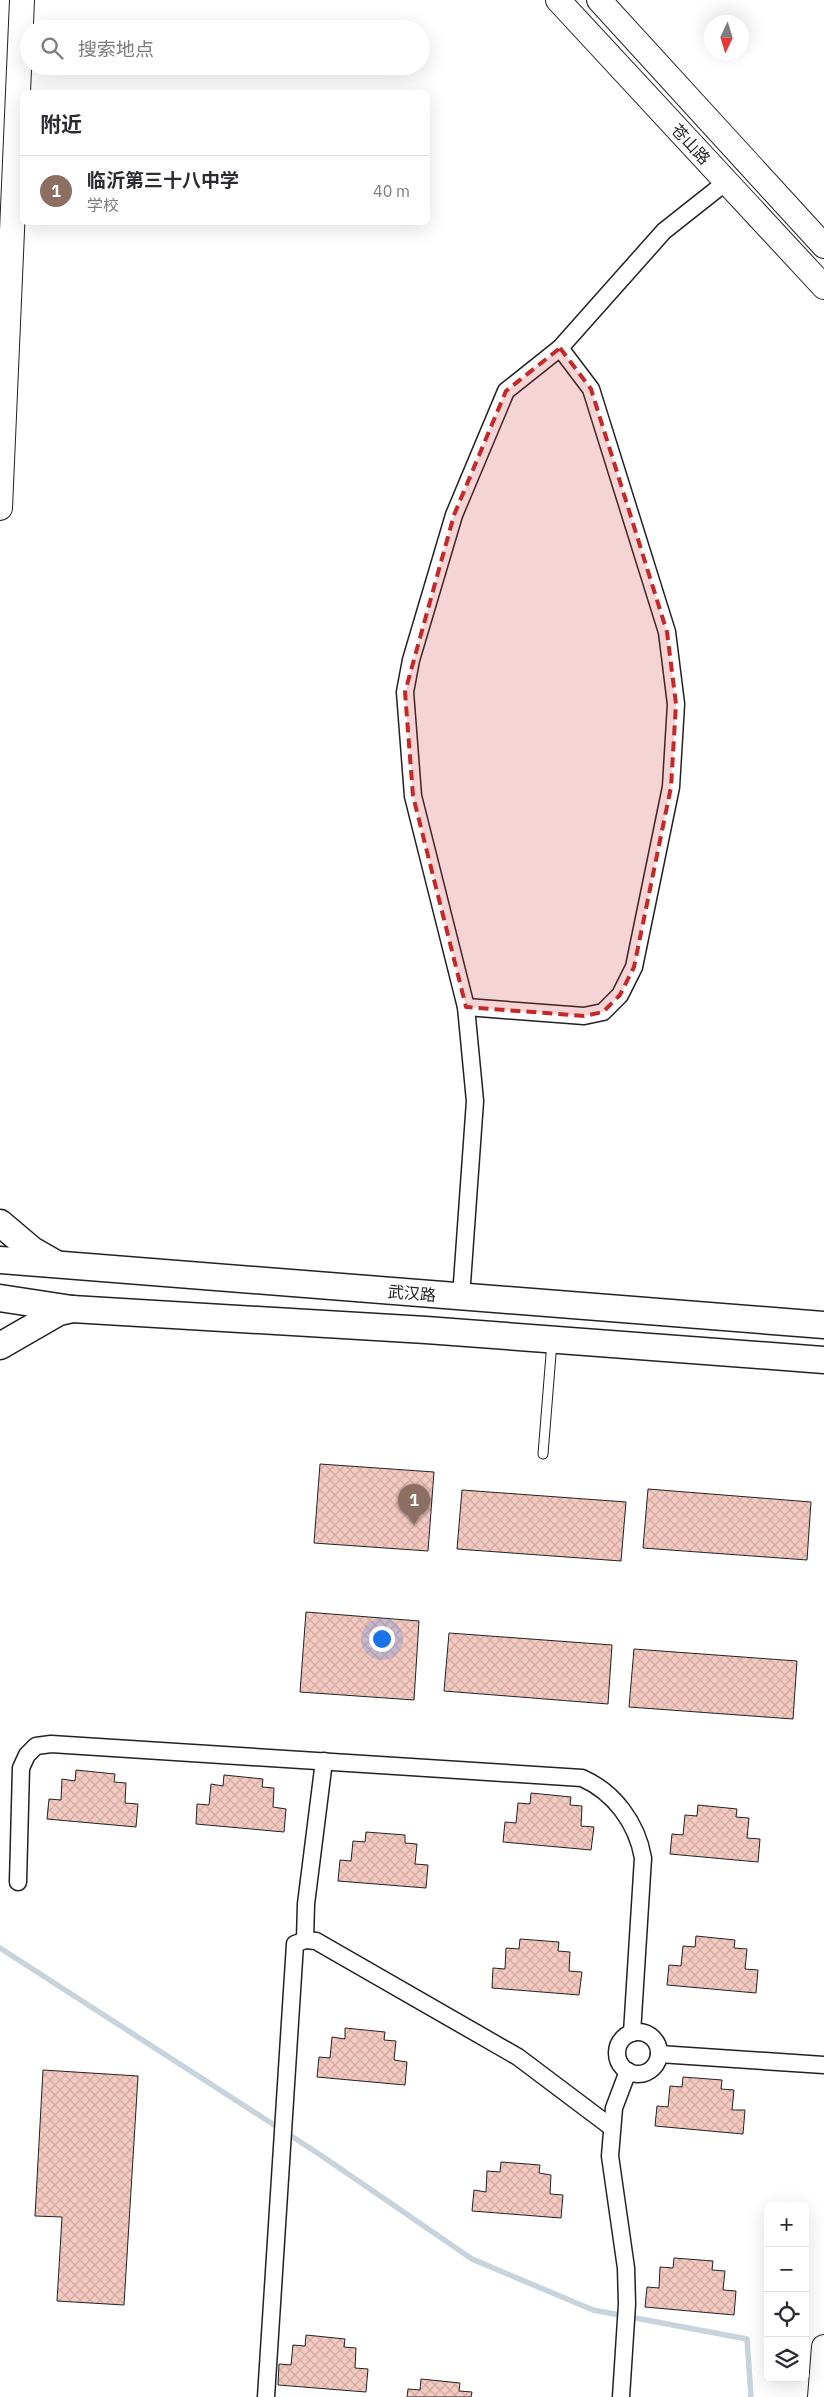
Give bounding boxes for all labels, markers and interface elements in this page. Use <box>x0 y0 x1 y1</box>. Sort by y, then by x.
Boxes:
north arrow <box>704 15 749 60</box>
search box <box>20 20 430 75</box>
icon: search <box>38 34 66 62</box>
text: 搜索地点 <box>78 37 154 61</box>
text: 附近 <box>40 110 82 138</box>
street label: 苍山路 <box>667 120 715 168</box>
text: 临沂第三十八中学 <box>87 168 239 192</box>
text: 1 <box>51 181 61 201</box>
text: 40 m <box>373 181 410 201</box>
text: 学校 <box>87 195 119 215</box>
street label: 武汉路 <box>387 1281 437 1305</box>
pin: 1 <box>398 1484 430 1525</box>
your location <box>369 1626 395 1652</box>
map controls <box>764 2202 809 2382</box>
button: + <box>764 2202 809 2247</box>
button: − <box>764 2247 809 2292</box>
button: locate <box>764 2292 809 2337</box>
button: layers <box>764 2337 809 2382</box>

